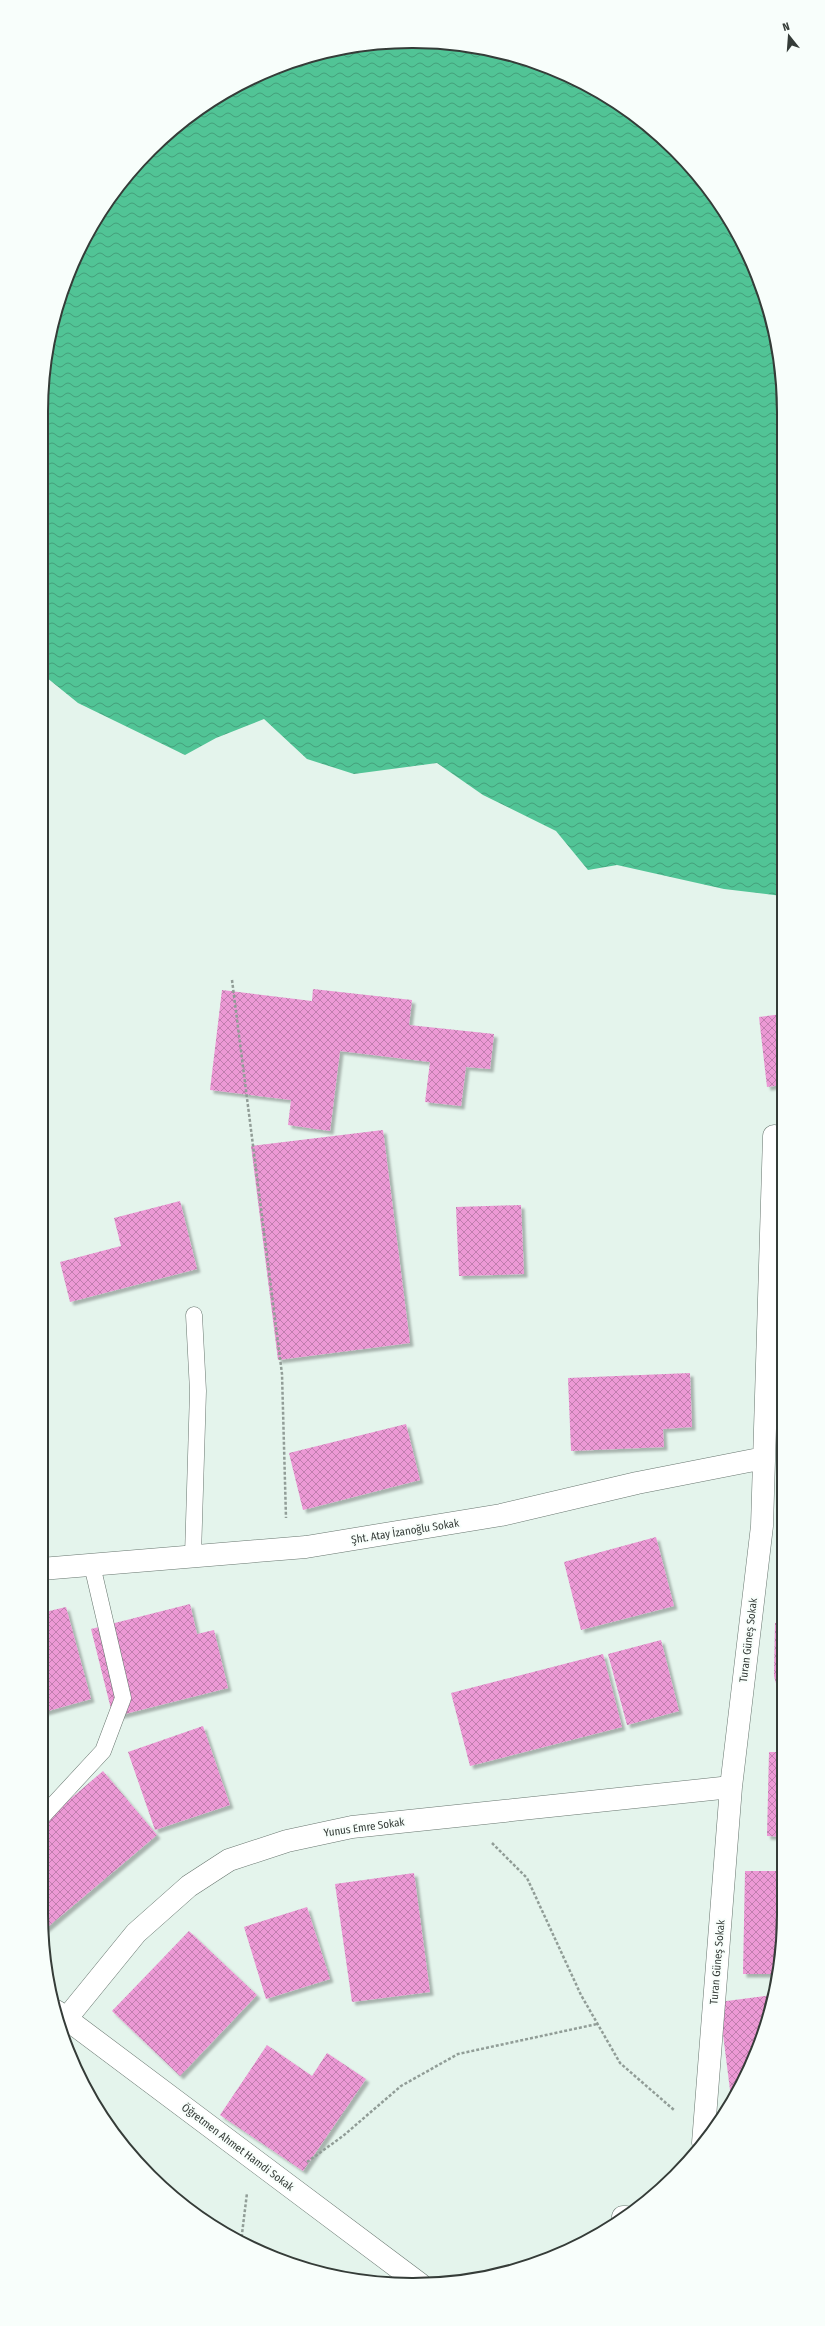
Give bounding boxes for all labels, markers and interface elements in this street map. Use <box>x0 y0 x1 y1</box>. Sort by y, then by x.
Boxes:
north arrow <box>769 16 809 56</box>
text: N <box>781 20 791 34</box>
street label: Şht. Atay İzanoğlu Sokak <box>350 1515 461 1546</box>
street label: Turan Güneş Sokak <box>737 1596 760 1683</box>
street label: Yunus Emre Sokak <box>323 1815 406 1840</box>
street label: Turan Güneş Sokak <box>707 1918 728 2005</box>
street label: Öğretmen Ahmet Hamdi Sokak <box>179 2101 297 2194</box>

